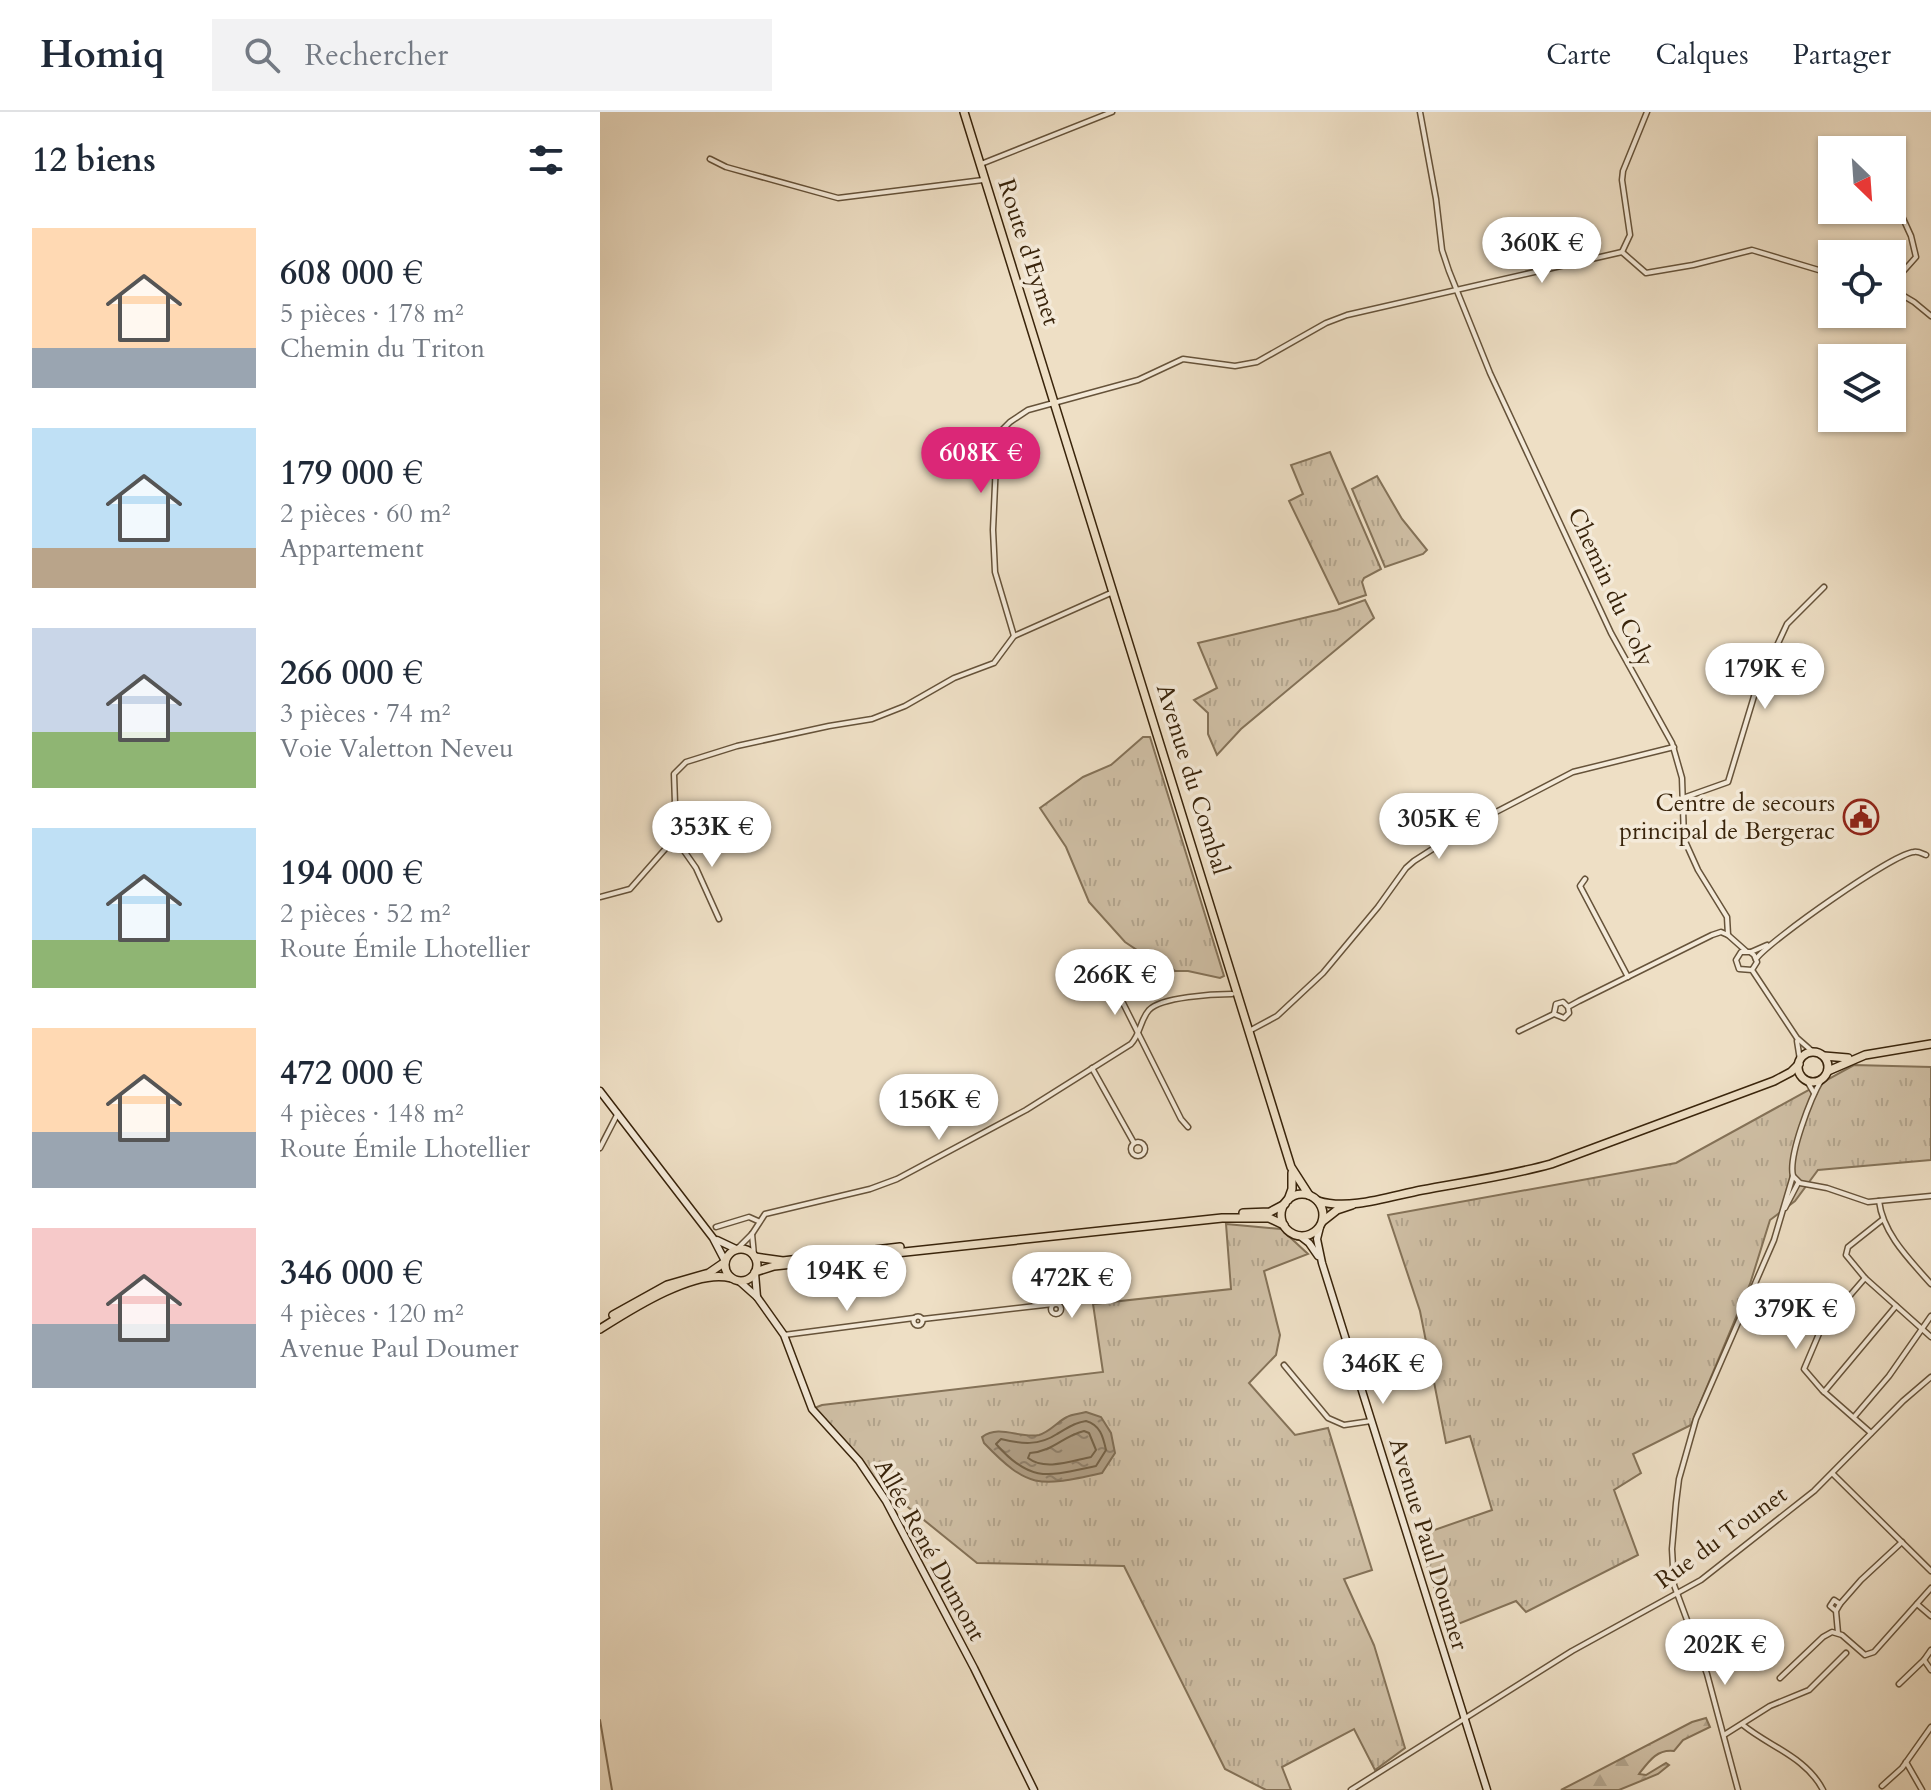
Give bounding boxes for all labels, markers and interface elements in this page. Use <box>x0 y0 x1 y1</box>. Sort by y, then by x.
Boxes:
search box <box>212 19 772 91</box>
text: Homiq <box>40 29 164 81</box>
icon: search <box>240 33 284 77</box>
text: Rechercher <box>304 35 448 76</box>
text: Carte <box>1546 36 1611 74</box>
text: Calques <box>1655 36 1749 74</box>
text: Partager <box>1793 36 1891 74</box>
north arrow <box>1818 136 1906 224</box>
map controls <box>1818 136 1906 432</box>
text: 12 biens <box>32 137 156 183</box>
icon: filters <box>524 138 568 182</box>
street label: Route d'Eymet <box>989 175 1068 330</box>
pin: 360K € <box>1477 217 1607 285</box>
text: 360K € <box>1500 225 1584 260</box>
button: locate <box>1818 240 1906 328</box>
text: 608 000 € <box>280 250 423 296</box>
icon: home <box>96 260 192 356</box>
text: 5 pièces · 178 m² <box>280 296 464 331</box>
text: Chemin du Triton <box>280 331 485 366</box>
button: layers <box>1818 344 1906 432</box>
pin: 608K € <box>916 427 1046 495</box>
text: 608K € <box>939 435 1023 470</box>
text: 179 000 € <box>280 450 423 496</box>
icon: home <box>96 460 192 556</box>
text: 2 pièces · 60 m² <box>280 496 451 531</box>
street label: Chemin du Coly <box>1559 502 1662 672</box>
text: Appartement <box>280 531 424 566</box>
pin: 179K € <box>1700 643 1830 711</box>
text: 266 000 € <box>280 650 423 696</box>
text: 179K € <box>1723 651 1807 686</box>
icon: home <box>96 660 192 756</box>
street label: Avenue du Combal <box>1148 680 1237 878</box>
text: 3 pièces · 74 m² <box>280 696 451 731</box>
text: Voie Valetton Neveu <box>280 731 513 766</box>
place label: Centre de secours principal de Bergerac <box>1619 787 1835 848</box>
pin: 305K € <box>1374 793 1504 861</box>
public building icon: Centre de secours principal de Bergerac <box>1842 798 1880 836</box>
pin: 353K € <box>647 801 777 869</box>
text: 305K € <box>1397 801 1481 836</box>
text: 353K € <box>670 809 754 844</box>
text: 194 000 € <box>280 850 423 896</box>
icon: home <box>96 860 192 956</box>
text: 2 pièces · 52 m² <box>280 896 451 931</box>
text: Route Émile Lhotellier <box>280 931 530 966</box>
pin: 266K € <box>1050 949 1180 1017</box>
text: 266K € <box>1073 957 1157 992</box>
text: 472 000 € <box>280 1050 423 1096</box>
icon: home <box>96 1060 192 1156</box>
pin: 156K € <box>874 1074 1004 1142</box>
text: 156K € <box>897 1082 981 1117</box>
text: 4 pièces · 148 m² <box>280 1096 464 1131</box>
text: Route Émile Lhotellier <box>280 1131 530 1166</box>
pin: 194K € <box>782 1245 912 1313</box>
text: 346 000 € <box>280 1250 423 1296</box>
pin: 472K € <box>1007 1252 1137 1320</box>
text: 194K € <box>805 1253 889 1288</box>
icon: home <box>96 1260 192 1356</box>
text: 472K € <box>1030 1260 1114 1295</box>
pin: 379K € <box>1731 1283 1861 1351</box>
text: 379K € <box>1754 1291 1838 1326</box>
text: 4 pièces · 120 m² <box>280 1296 464 1331</box>
text: Avenue Paul Doumer <box>280 1331 519 1366</box>
pin: 346K € <box>1318 1338 1448 1406</box>
text: 346K € <box>1341 1346 1425 1381</box>
street label: Avenue Paul Doumer <box>1381 1434 1477 1654</box>
street label: Allée René Dumont <box>866 1453 993 1647</box>
street label: Rue du Tounet <box>1649 1478 1794 1596</box>
pin: 202K € <box>1660 1619 1790 1687</box>
text: 202K € <box>1683 1627 1767 1662</box>

